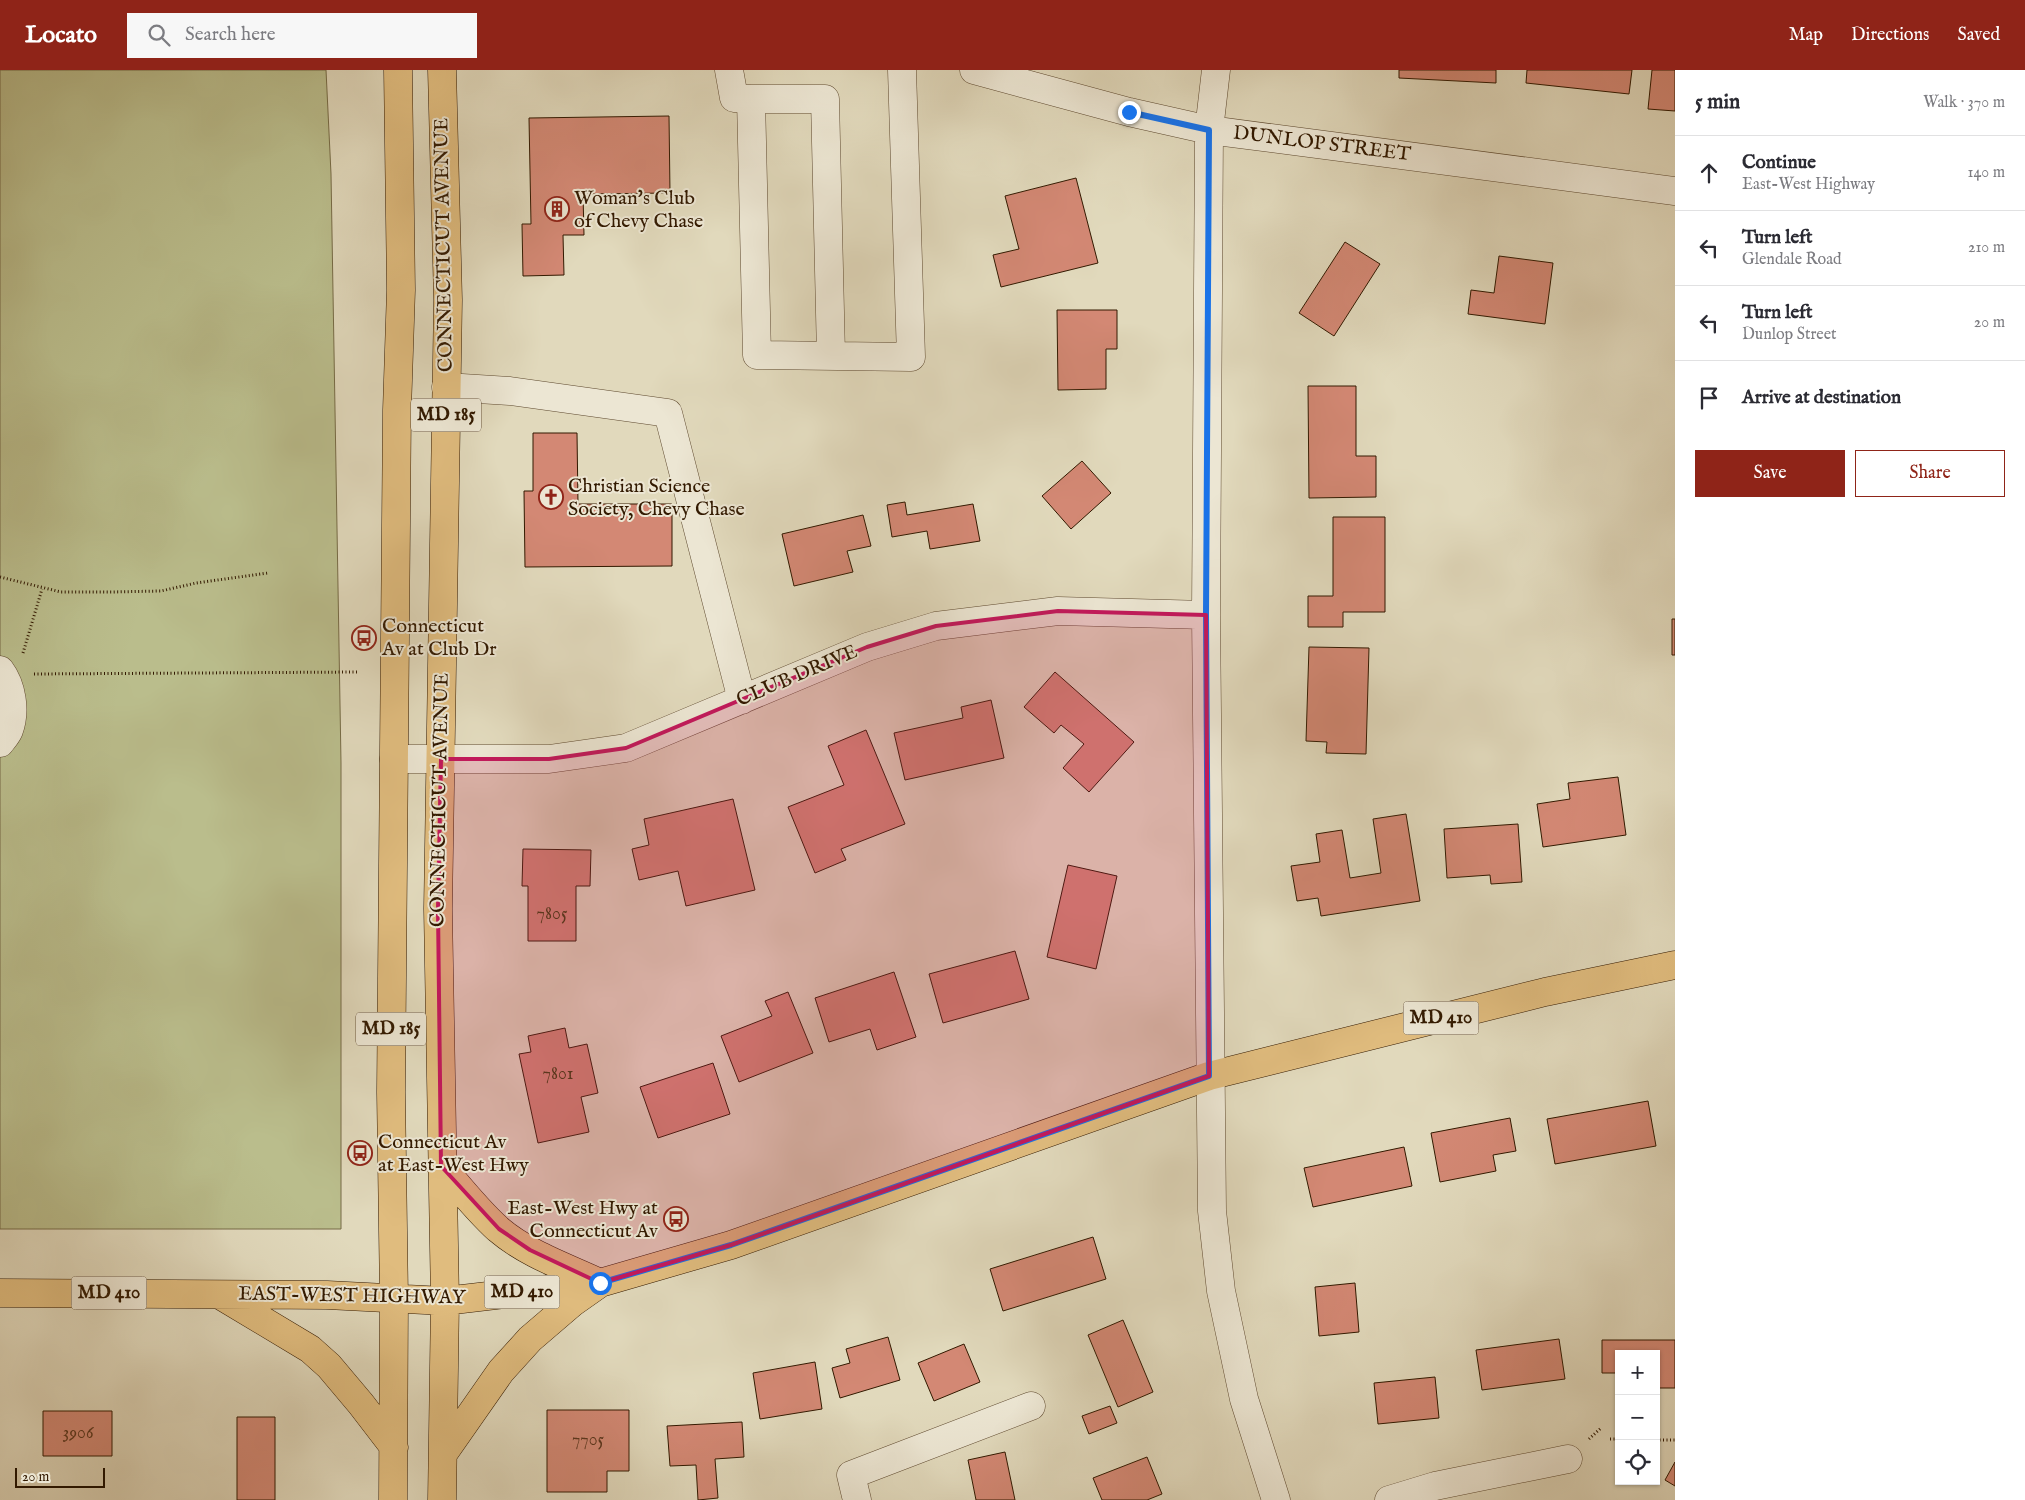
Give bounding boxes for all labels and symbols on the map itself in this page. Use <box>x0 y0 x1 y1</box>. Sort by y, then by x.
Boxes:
route end <box>1118 101 1141 124</box>
street label: CONNECTICUT AVENUE <box>429 117 459 372</box>
street label: DUNLOP STREET <box>1232 121 1413 167</box>
place label: Woman's Club of Chevy Chase <box>574 186 703 234</box>
building icon: Woman's Club of Chevy Chase <box>544 196 570 222</box>
road number: MD 185 <box>411 398 481 432</box>
place label: Christian Science Society, Chevy Chase <box>568 474 745 522</box>
church icon: Christian Science Society, Chevy Chase <box>538 484 564 510</box>
place label: Connecticut Av at Club Dr <box>381 614 497 662</box>
bus stop icon: Connecticut Av at Club Dr <box>351 625 377 651</box>
street label: CLUB DRIVE <box>733 639 861 713</box>
street label: CONNECTICUT AVENUE <box>425 672 455 927</box>
house number: 7805 <box>537 903 568 926</box>
road number: MD 410 <box>1404 1001 1478 1034</box>
road number: MD 185 <box>356 1012 426 1046</box>
house number: 7801 <box>543 1063 573 1086</box>
place label: Connecticut Av at East-West Hwy <box>378 1130 529 1178</box>
bus stop icon: Connecticut Av at East-West Hwy <box>347 1140 373 1166</box>
place label: East-West Hwy at Connecticut Av <box>507 1196 659 1244</box>
bus stop icon: East-West Hwy at Connecticut Av <box>663 1206 689 1232</box>
route start <box>589 1272 612 1295</box>
road number: MD 410 <box>72 1276 146 1310</box>
road number: MD 410 <box>484 1276 560 1308</box>
street label: EAST-WEST HIGHWAY <box>238 1282 467 1311</box>
house number: 3906 <box>62 1422 94 1445</box>
house number: 7705 <box>572 1429 605 1452</box>
scale bar <box>15 1465 105 1488</box>

